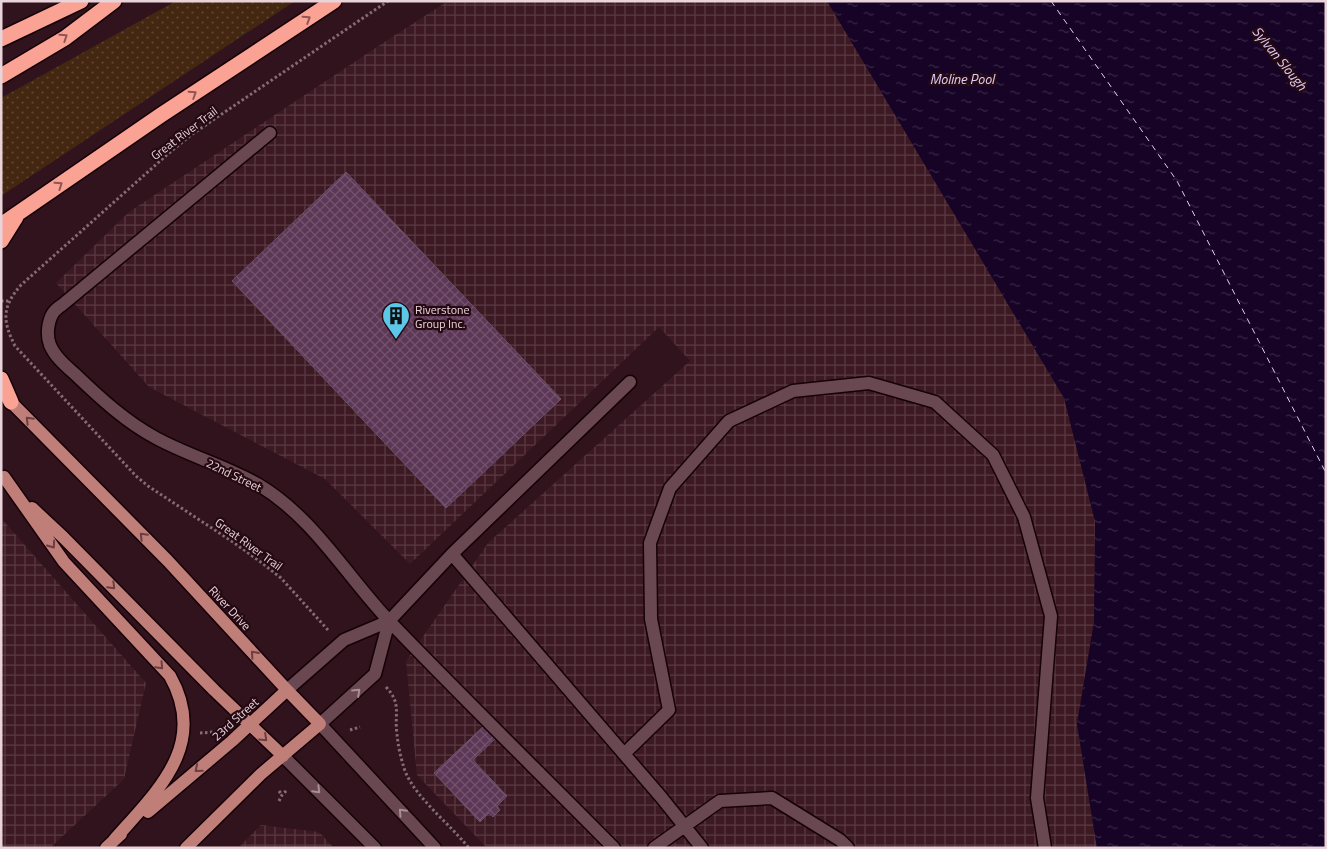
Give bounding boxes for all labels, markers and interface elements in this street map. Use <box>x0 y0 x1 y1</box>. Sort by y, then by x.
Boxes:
one-way arrow <box>302 16 311 25</box>
water label: Sylvan Slough <box>1248 22 1313 95</box>
one-way arrow <box>59 34 68 43</box>
water label: Moline Pool <box>930 68 996 89</box>
one-way arrow <box>187 91 197 100</box>
street label: Great River Trail <box>146 101 222 165</box>
one-way arrow <box>53 182 63 191</box>
place label: Riverstone Group Inc. <box>415 300 470 333</box>
building icon: Riverstone Group Inc. <box>381 301 411 340</box>
one-way arrow <box>26 417 35 426</box>
street label: 22nd Street <box>203 453 266 497</box>
street label: Great River Trail <box>211 513 287 575</box>
one-way arrow <box>140 533 149 542</box>
one-way arrow <box>46 539 55 549</box>
one-way arrow <box>106 580 115 589</box>
street label: River Drive <box>204 581 256 635</box>
one-way arrow <box>251 651 260 660</box>
one-way arrow <box>154 661 163 670</box>
one-way arrow <box>351 689 360 698</box>
street label: 23rd Street <box>207 692 263 745</box>
one-way arrow <box>258 732 267 741</box>
one-way arrow <box>195 763 204 772</box>
one-way arrow <box>311 785 320 794</box>
one-way arrow <box>398 809 407 818</box>

